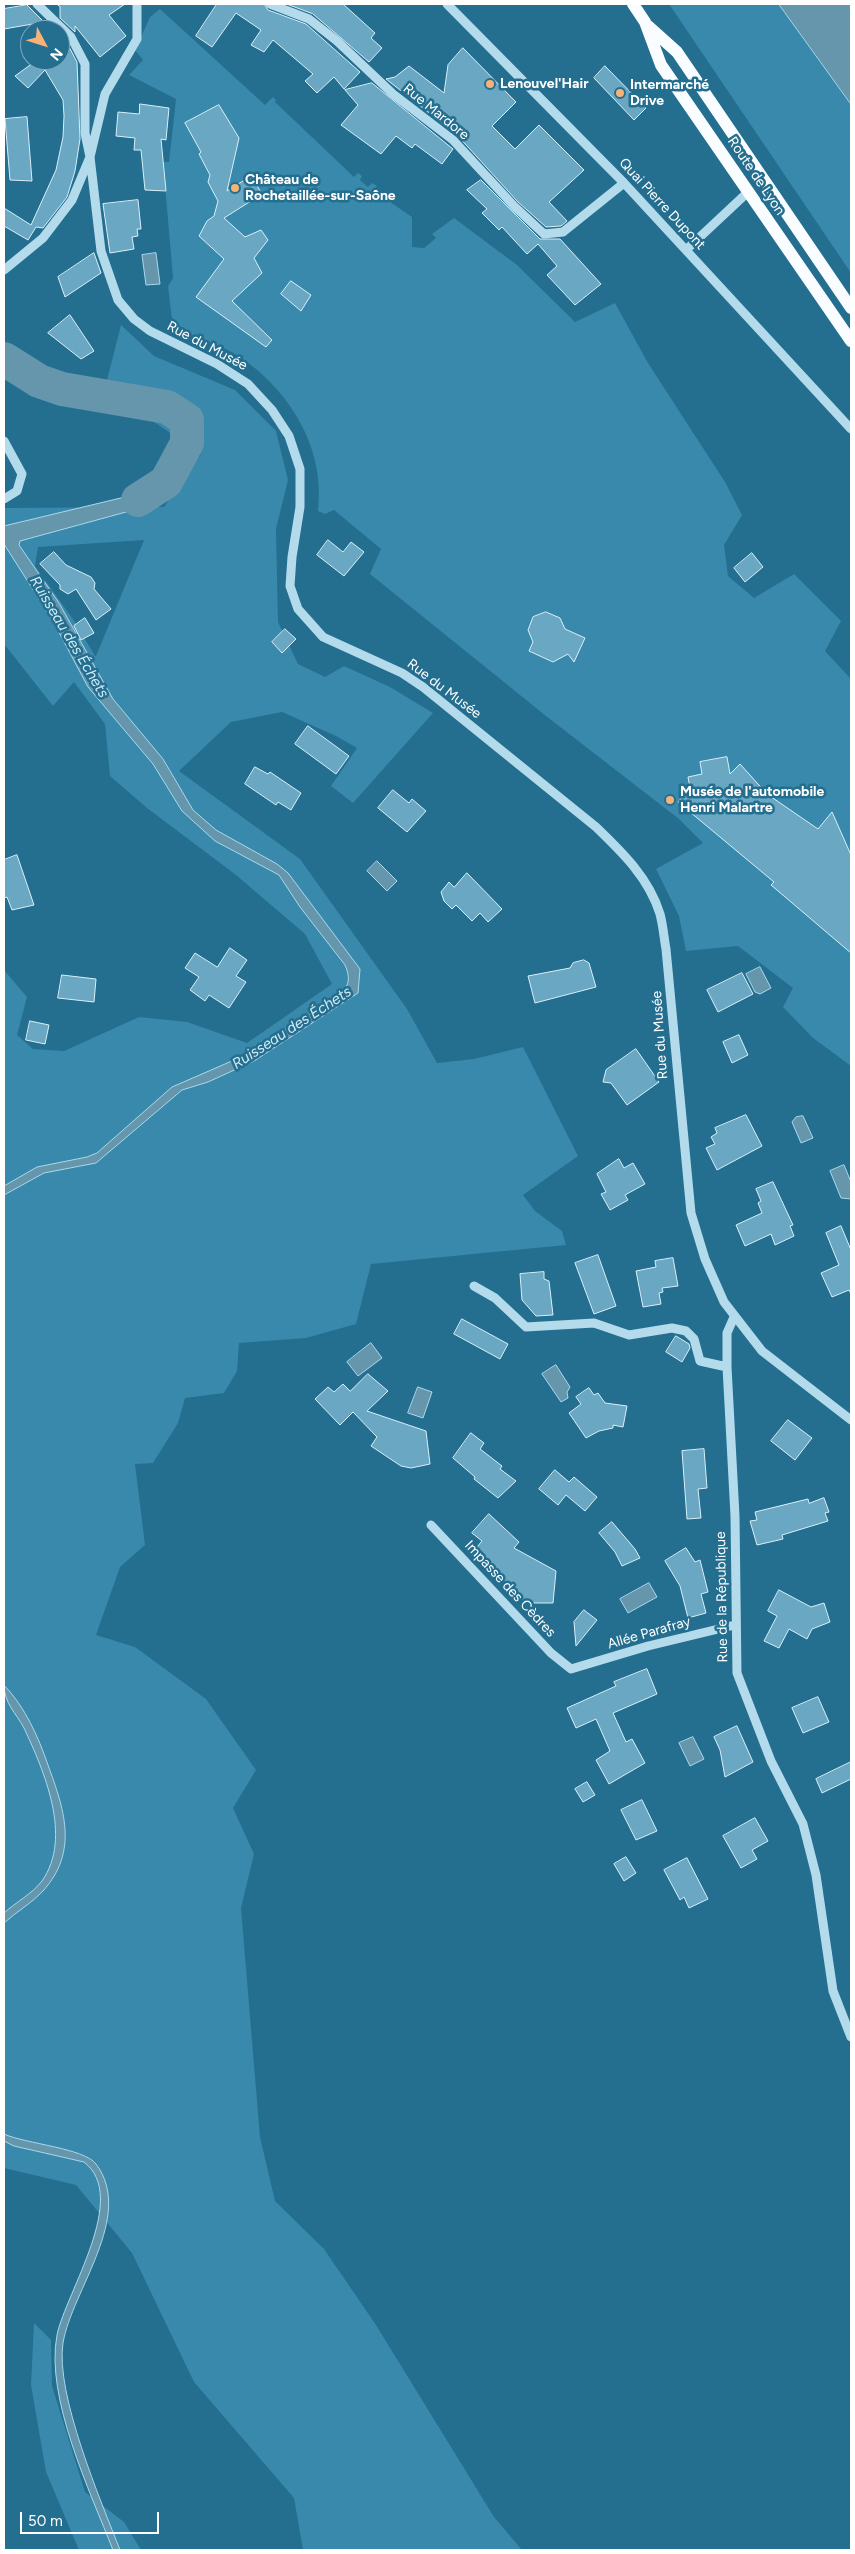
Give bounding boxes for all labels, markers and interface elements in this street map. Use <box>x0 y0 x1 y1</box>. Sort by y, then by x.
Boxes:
north arrow <box>20 20 70 70</box>
text: N <box>46 45 66 64</box>
place label: Lenouvel'Hair <box>500 76 588 92</box>
place label: Intermarché Drive <box>630 77 709 110</box>
marker: Lenouvel'Hair <box>484 78 496 90</box>
street label: Rue Mardore <box>400 80 472 144</box>
marker: Intermarché Drive <box>614 87 626 99</box>
street label: Route de Lyon <box>724 134 788 218</box>
street label: Quai Pierre Dupont <box>615 155 709 253</box>
place label: Château de Rochetaillée-sur-Saône <box>245 172 396 204</box>
marker: Château de Rochetaillée-sur-Saône <box>229 182 241 194</box>
street label: Rue du Musée <box>164 318 250 374</box>
water label: Ruisseau des Échets <box>26 573 112 701</box>
street label: Rue du Musée <box>404 656 484 722</box>
place label: Musée de l'automobile Henri Malartre <box>680 784 824 816</box>
marker: Musée de l'automobile Henri Malartre <box>664 794 676 806</box>
water label: Ruisseau des Échets <box>229 983 355 1073</box>
street label: Rue du Musée <box>649 990 671 1080</box>
street label: Rue de la République <box>712 1531 732 1663</box>
street label: Impasse des Cèdres <box>461 1537 559 1641</box>
street label: Allée Parafray <box>606 1613 692 1653</box>
scale bar <box>22 2502 161 2534</box>
text: 50 m <box>28 2512 63 2530</box>

